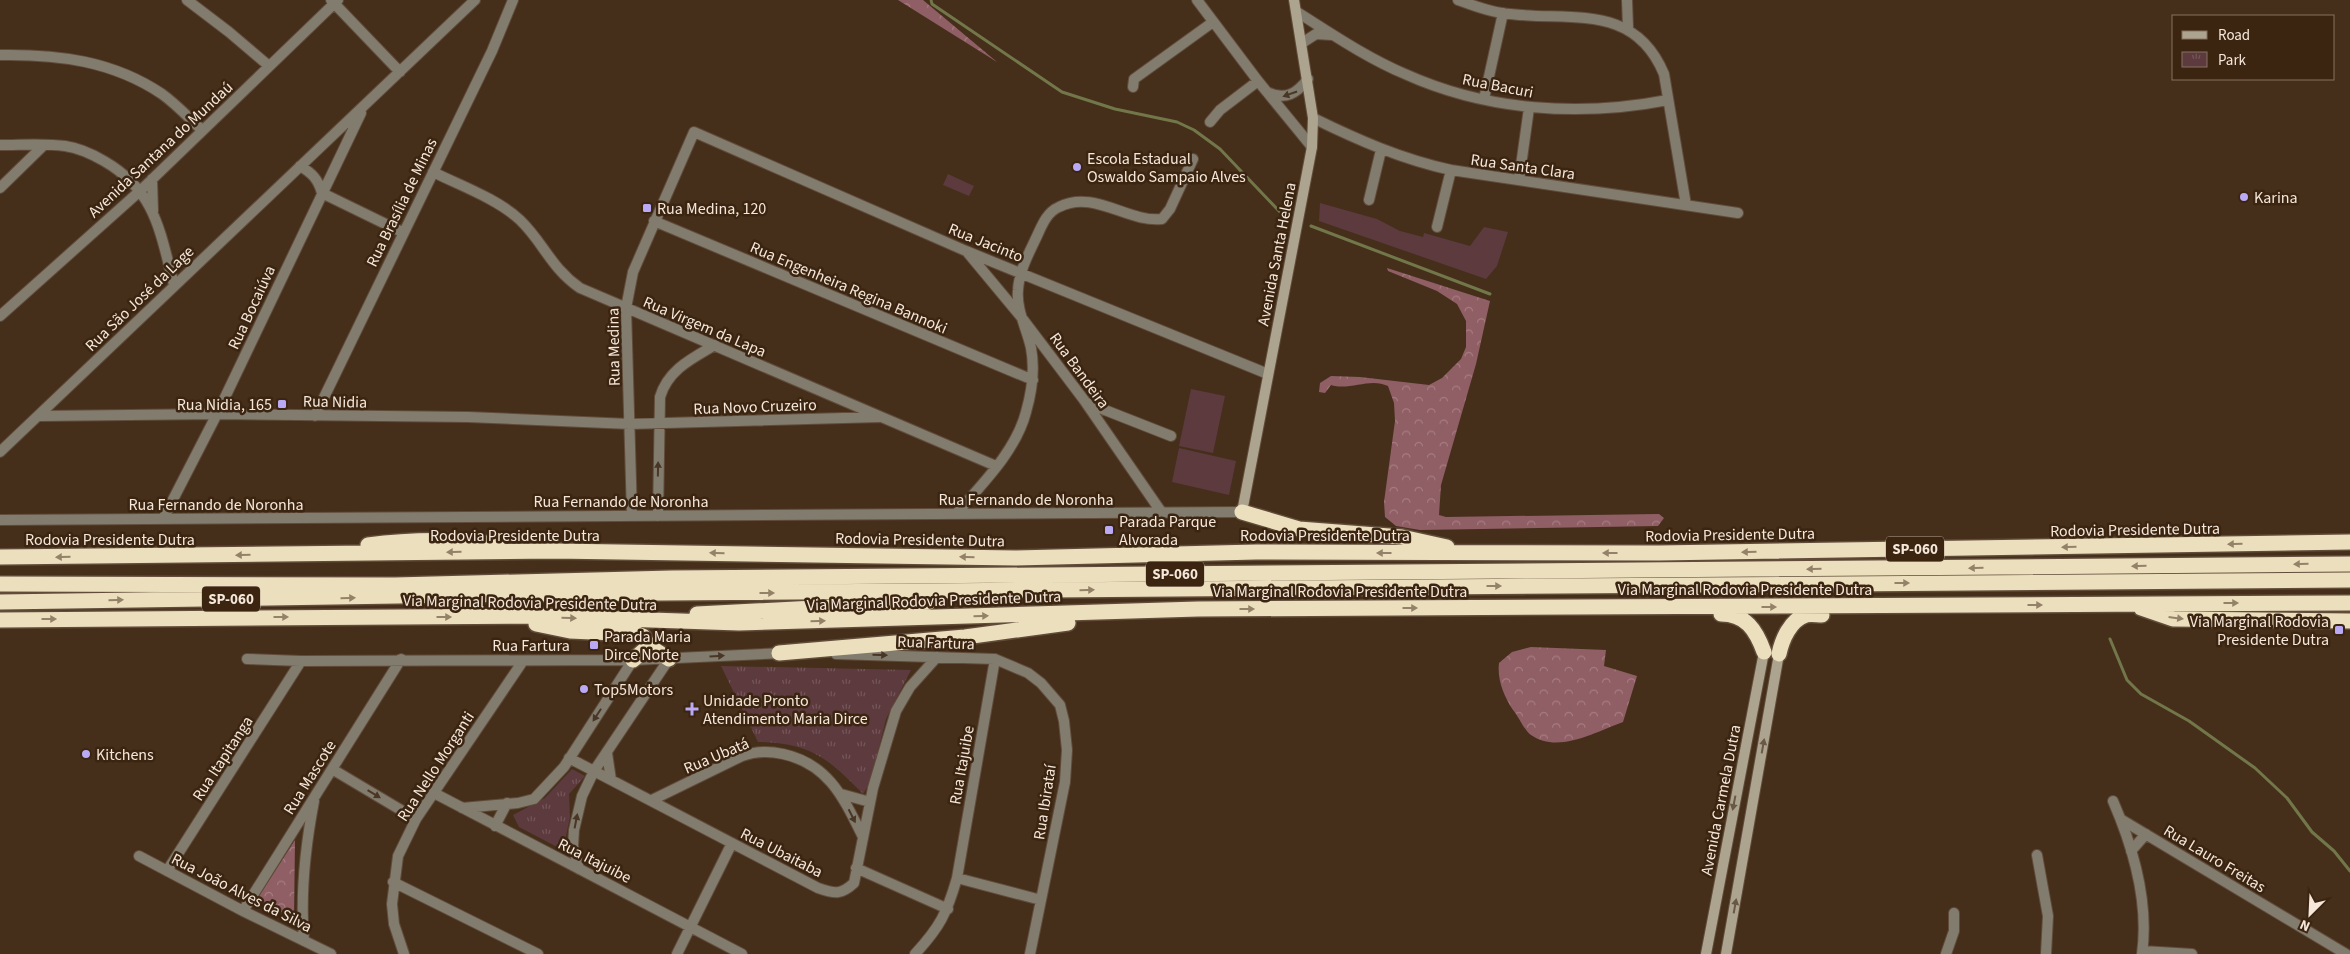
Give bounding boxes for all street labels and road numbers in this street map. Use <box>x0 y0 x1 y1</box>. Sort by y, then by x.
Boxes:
street label: Rua Bacuri <box>1460 68 1535 104</box>
street label: Avenida Santana do Mundaú <box>83 77 238 223</box>
street label: Rua Brasília de Minas <box>361 134 443 271</box>
street label: Rua Santa Clara <box>1469 149 1577 185</box>
street label: Avenida Santa Helena <box>1252 181 1302 328</box>
street label: Rua Jacinto <box>945 218 1026 268</box>
street label: Rua Engenheira Regina Bannoki <box>747 236 951 339</box>
street label: Rua São José da Lage <box>80 241 199 356</box>
street label: Rua Bocaiúva <box>223 262 281 353</box>
street label: Rua Virgem da Lapa <box>640 291 769 363</box>
street label: Rua Medina <box>602 308 626 386</box>
street label: Rua Bandeira <box>1044 328 1114 413</box>
street label: Rua Nidia <box>303 390 367 414</box>
street label: Rua Novo Cruzeiro <box>693 394 817 420</box>
street label: Rua Fernando de Noronha <box>938 489 1114 511</box>
street label: Rua Fernando de Noronha <box>533 491 709 513</box>
street label: Rua Fernando de Noronha <box>128 494 304 516</box>
street label: Rodovia Presidente Dutra <box>2050 518 2220 542</box>
street label: Rodovia Presidente Dutra <box>1645 523 1815 547</box>
street label: Rodovia Presidente Dutra <box>430 525 600 547</box>
street label: Rodovia Presidente Dutra <box>1240 525 1410 547</box>
street label: Rodovia Presidente Dutra <box>835 528 1005 552</box>
street label: Rodovia Presidente Dutra <box>25 529 195 551</box>
road number: SP-060 <box>1886 536 1944 562</box>
road number: SP-060 <box>1146 562 1204 586</box>
street label: Via Marginal Rodovia Presidente Dutra <box>1618 579 1872 601</box>
street label: Via Marginal Rodovia Presidente Dutra <box>1213 581 1467 603</box>
road number: SP-060 <box>202 586 260 612</box>
street label: Via Marginal Rodovia Presidente Dutra <box>806 586 1062 616</box>
street label: Via Marginal Rodovia Presidente Dutra <box>403 590 657 616</box>
street label: Rua Fartura <box>897 631 975 655</box>
street label: Rua Fartura <box>492 635 570 657</box>
street label: Rua Nello Morganti <box>392 707 480 826</box>
street label: Rua Itapitanga <box>187 712 258 805</box>
street label: Avenida Carmela Dutra <box>1696 723 1746 878</box>
street label: Rua Itajuibe <box>944 724 980 806</box>
street label: Rua Ubatá <box>680 732 752 780</box>
street label: Rua Mascote <box>278 736 341 819</box>
street label: Rua Ibirataí <box>1028 762 1062 841</box>
street label: Rua Lauro Freitas <box>2159 820 2270 898</box>
street label: Rua Ubaitaba <box>737 823 827 883</box>
street label: Rua Itajuibe <box>554 833 635 889</box>
street label: Rua João Alves da Silva <box>167 848 316 938</box>

